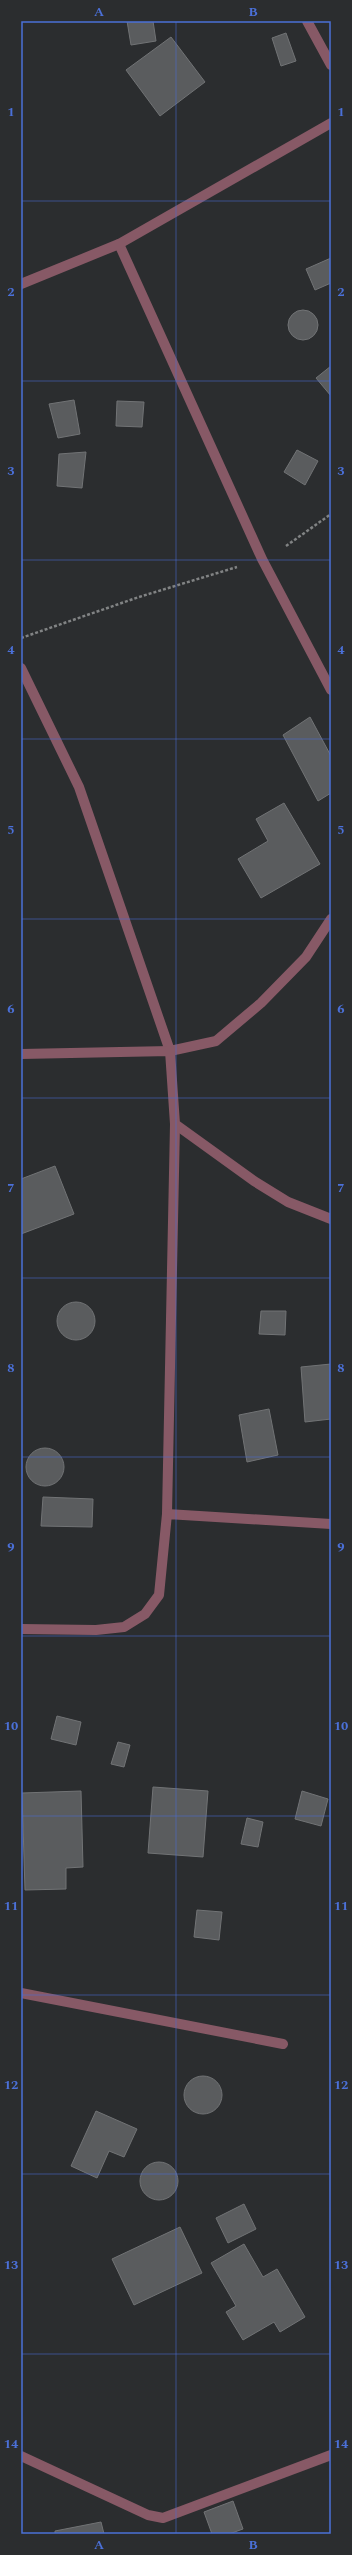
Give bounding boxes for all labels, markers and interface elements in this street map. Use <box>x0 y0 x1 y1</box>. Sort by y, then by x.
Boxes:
text: A <box>94 2 104 22</box>
text: B <box>248 2 258 22</box>
text: 1 <box>7 102 15 122</box>
text: 1 <box>337 102 345 122</box>
text: 2 <box>7 282 15 302</box>
text: 2 <box>337 282 345 302</box>
text: 3 <box>7 461 15 481</box>
text: 3 <box>337 461 345 481</box>
text: 4 <box>7 640 15 660</box>
text: 4 <box>337 640 345 660</box>
text: 5 <box>7 820 15 840</box>
text: 5 <box>337 820 345 840</box>
text: 6 <box>7 999 15 1019</box>
text: 6 <box>337 999 345 1019</box>
text: 7 <box>7 1178 15 1198</box>
text: 7 <box>337 1178 345 1198</box>
text: 8 <box>7 1358 15 1378</box>
text: 8 <box>337 1358 345 1378</box>
text: 9 <box>7 1537 15 1557</box>
text: 9 <box>337 1537 345 1557</box>
text: 10 <box>4 1716 18 1736</box>
text: 10 <box>334 1716 348 1736</box>
text: 11 <box>4 1896 18 1916</box>
text: 11 <box>334 1896 348 1916</box>
text: 12 <box>4 2075 18 2095</box>
text: 12 <box>334 2075 348 2095</box>
text: 13 <box>4 2255 18 2275</box>
text: 13 <box>334 2255 348 2275</box>
text: 14 <box>4 2434 19 2454</box>
text: 14 <box>334 2434 349 2454</box>
text: A <box>94 2535 104 2555</box>
text: B <box>248 2535 258 2555</box>

